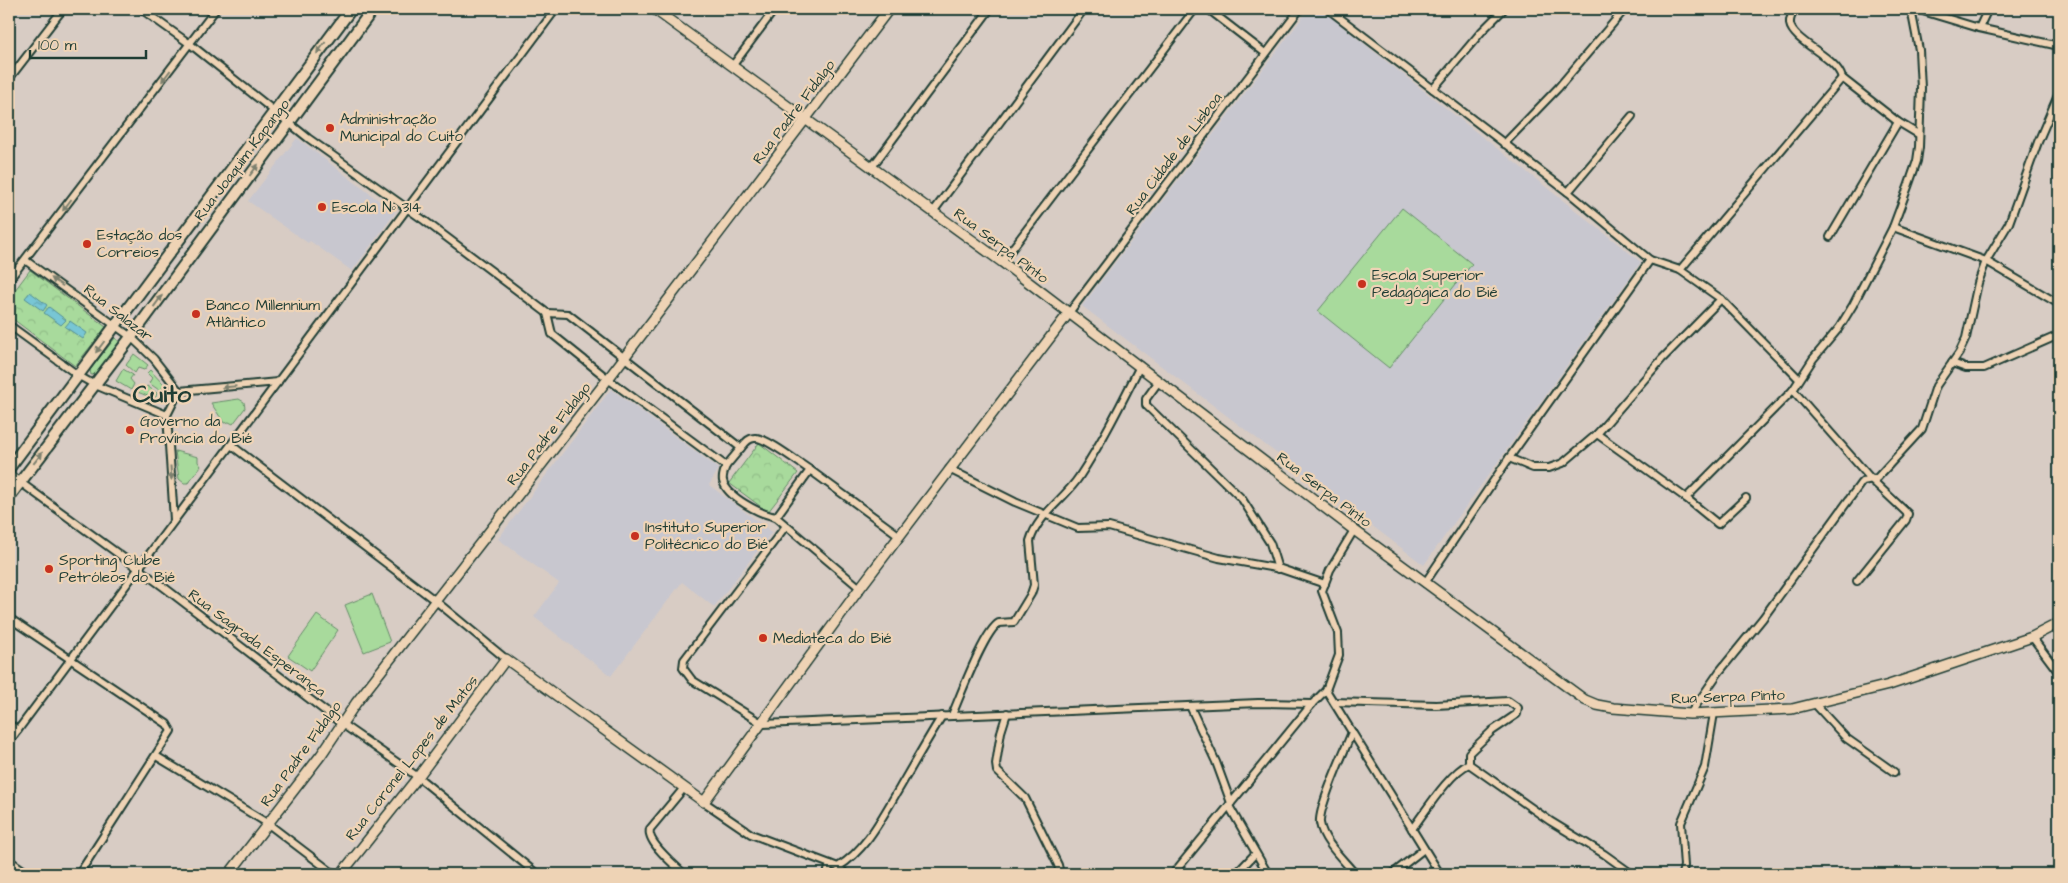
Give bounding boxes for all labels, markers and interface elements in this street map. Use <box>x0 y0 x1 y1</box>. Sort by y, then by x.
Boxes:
scale bar <box>30 28 146 60</box>
text: 100 m <box>38 35 77 56</box>
one-way arrow <box>316 41 327 54</box>
street label: Rua Padre Fidalgo <box>748 55 841 169</box>
one-way arrow <box>160 69 171 82</box>
street label: Rua Cidade de Lisboa <box>1121 88 1227 220</box>
street label: Rua Joaquim Kapango <box>189 94 296 226</box>
place label: Administração Municipal do Cuíto <box>340 109 464 147</box>
marker: Administração Municipal do Cuíto <box>324 122 336 134</box>
one-way arrow <box>249 164 260 177</box>
place label: Escola Nº 314 <box>332 197 422 218</box>
one-way arrow <box>61 198 72 211</box>
marker: Escola Nº 314 <box>316 201 328 213</box>
street label: Rua Serpa Pinto <box>949 203 1053 289</box>
place label: Estação dos Correios <box>97 225 183 263</box>
marker: Estação dos Correios <box>81 238 93 250</box>
place label: Escola Superior Pedagógica do Bié <box>1372 265 1498 304</box>
one-way arrow <box>50 277 64 287</box>
marker: Escola Superior Pedagógica do Bié <box>1356 278 1368 290</box>
street label: Rua Salazar <box>79 279 157 347</box>
one-way arrow <box>152 295 163 308</box>
place label: Banco Millennium Atlântico <box>206 295 320 333</box>
marker: Banco Millennium Atlântico <box>190 308 202 320</box>
one-way arrow <box>95 340 105 354</box>
district label: Cuito <box>133 377 192 412</box>
street label: Rua Padre Fidalgo <box>502 378 597 491</box>
one-way arrow <box>221 383 237 391</box>
place label: Governo da Província do Bié <box>140 411 252 449</box>
marker: Governo da Província do Bié <box>124 424 136 436</box>
street label: Rua Serpa Pinto <box>1272 447 1376 533</box>
one-way arrow <box>33 452 44 465</box>
one-way arrow <box>167 465 175 481</box>
place label: Instituto Superior Politécnico do Bié <box>645 517 768 555</box>
marker: Instituto Superior Politécnico do Bié <box>629 530 641 542</box>
place label: Sporting Clube Petróleos do Bié <box>59 550 175 588</box>
marker: Sporting Clube Petróleos do Bié <box>43 563 55 575</box>
street label: Rua Sagrada Esperança <box>183 584 331 703</box>
place label: Mediateca do Bié <box>773 628 892 649</box>
marker: Mediateca do Bié <box>757 632 769 644</box>
street label: Rua Coronel Lopes de Matos <box>341 671 483 845</box>
street label: Rua Serpa Pinto <box>1671 685 1786 709</box>
street label: Rua Padre Fidalgo <box>256 697 348 812</box>

